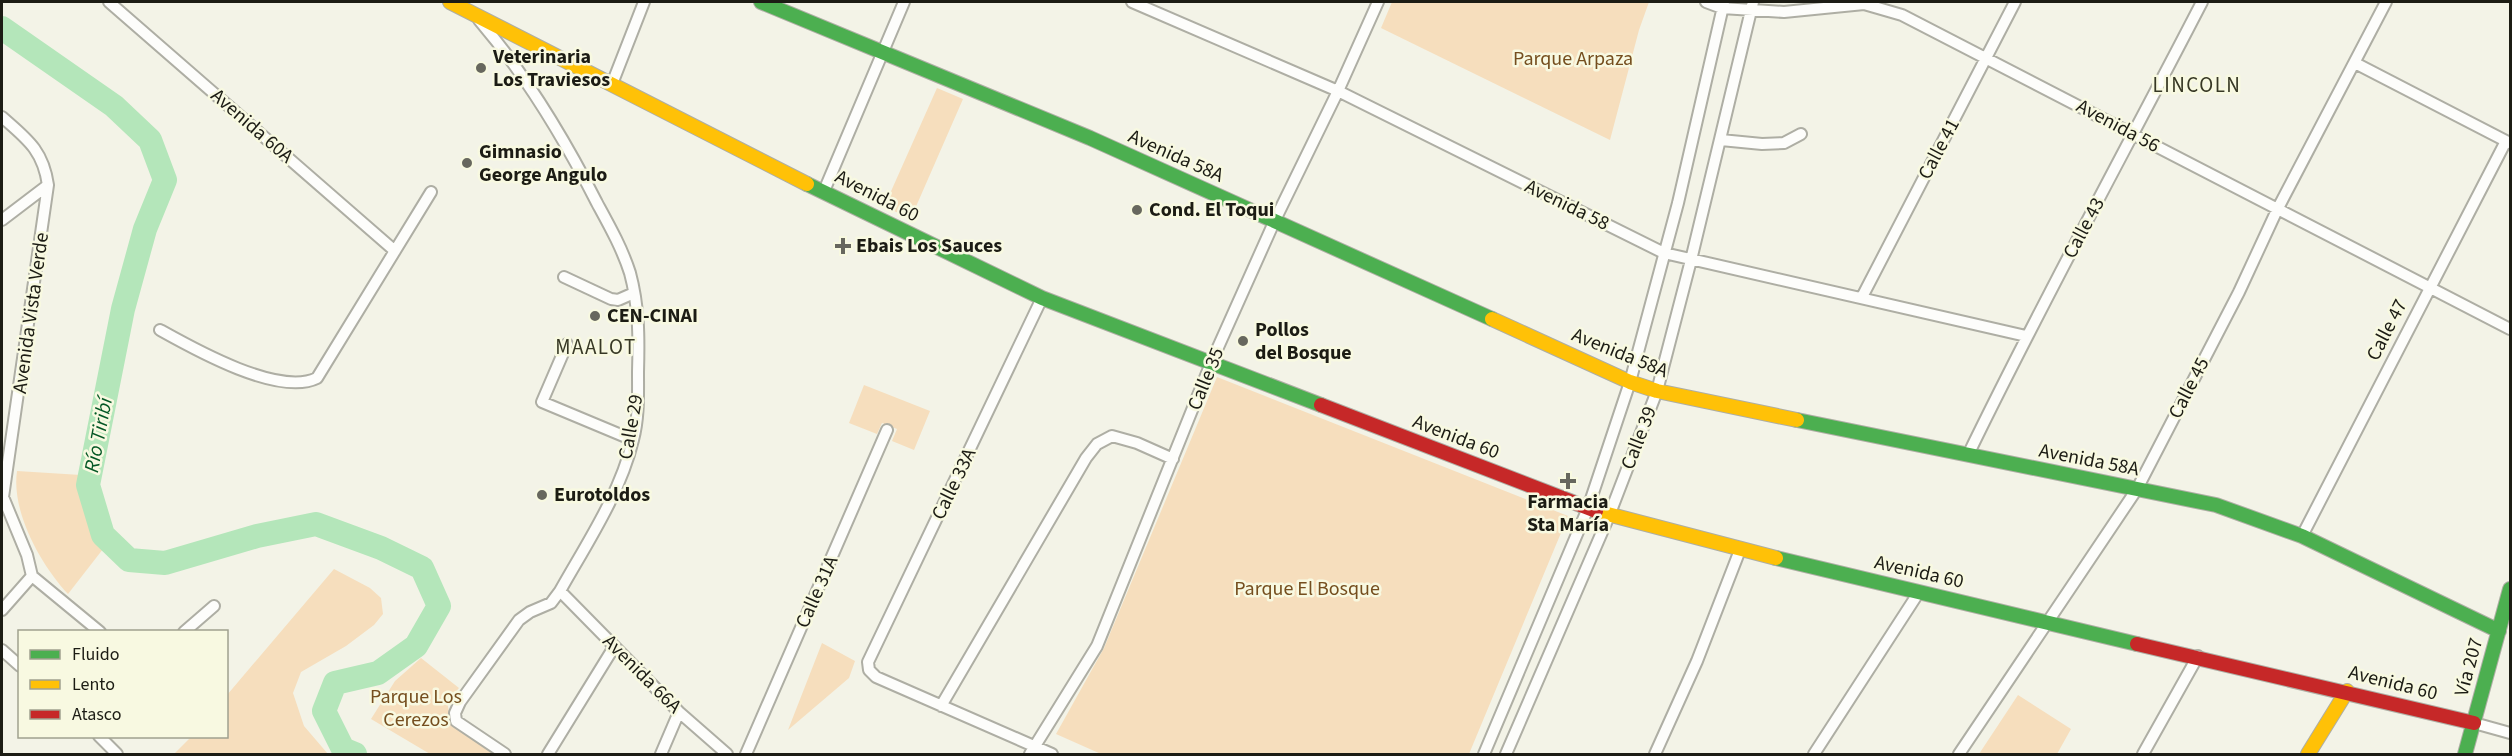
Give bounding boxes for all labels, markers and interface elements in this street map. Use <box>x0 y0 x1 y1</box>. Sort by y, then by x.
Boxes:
place label: Veterinaria Los Traviesos <box>492 43 610 94</box>
park label: Parque Arpaza <box>1513 45 1633 73</box>
marker: Veterinaria Los Traviesos <box>474 61 488 75</box>
district label: LINCOLN <box>2153 70 2241 100</box>
street label: Avenida 60A <box>204 82 300 170</box>
street label: Avenida 56 <box>2071 92 2165 160</box>
street label: Calle 41 <box>1911 114 1967 184</box>
street label: Avenida 58A <box>1124 123 1228 190</box>
place label: Gimnasio George Angulo <box>479 138 607 189</box>
marker: Gimnasio George Angulo <box>460 156 474 170</box>
street label: Avenida 60 <box>830 163 924 229</box>
street label: Avenida 58 <box>1520 173 1614 238</box>
street label: Calle 43 <box>2056 193 2112 263</box>
place label: Cond. El Toqui <box>1149 196 1274 224</box>
marker: Cond. El Toqui <box>1130 203 1144 217</box>
street label: Avenida Vista Verde <box>6 231 56 395</box>
place label: Ebais Los Sauces <box>856 232 1002 260</box>
marker: Ebais Los Sauces <box>834 237 852 255</box>
street label: Calle 47 <box>2360 294 2414 366</box>
place label: CEN-CINAI <box>607 302 698 330</box>
marker: CEN-CINAI <box>588 309 602 323</box>
place label: Pollos del Bosque <box>1255 316 1352 367</box>
street label: Avenida 58A <box>1568 321 1673 385</box>
district label: MAALOT <box>555 332 637 362</box>
marker: Pollos del Bosque <box>1236 334 1250 348</box>
street label: Calle 35 <box>1181 343 1231 415</box>
street label: Calle 45 <box>2162 352 2216 424</box>
water label: Río Tiribí <box>76 392 121 475</box>
street label: Calle 29 <box>612 392 650 462</box>
street label: Calle 39 <box>1614 402 1664 474</box>
street label: Avenida 60 <box>1409 408 1503 466</box>
street label: Avenida 58A <box>2036 437 2142 483</box>
street label: Calle 33A <box>925 443 983 524</box>
marker: Farmacia Sta María <box>1561 474 1575 488</box>
place label: Eurotoldos <box>554 481 650 509</box>
marker: Eurotoldos <box>535 488 549 502</box>
place label: Farmacia Sta María <box>1527 488 1609 539</box>
street label: Avenida 60 <box>1872 548 1966 596</box>
street label: Calle 31A <box>789 551 845 633</box>
park label: Parque El Bosque <box>1234 575 1380 603</box>
street label: Avenida 66A <box>596 628 688 720</box>
legend <box>18 630 228 738</box>
street label: Vía 207 <box>2448 635 2490 699</box>
text: Fluido <box>72 642 119 667</box>
street label: Avenida 60 <box>2346 658 2441 708</box>
text: Lento <box>72 672 115 697</box>
park label: Parque Los Cerezos <box>370 683 462 734</box>
text: Atasco <box>72 702 121 727</box>

